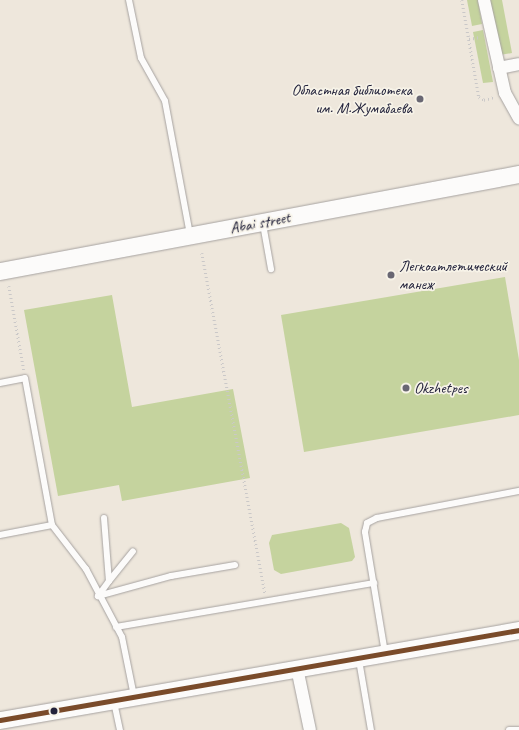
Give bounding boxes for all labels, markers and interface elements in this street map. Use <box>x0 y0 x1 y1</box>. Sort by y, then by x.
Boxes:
place label: Областная библиотека им. М.Жумабаева <box>292 80 412 118</box>
marker: Областная библиотека им. М.Жумабаева <box>415 94 425 104</box>
street label: Abai street <box>228 208 292 238</box>
place label: Легкоатлетический манеж <box>399 256 507 294</box>
marker: Легкоатлетический манеж <box>386 270 396 280</box>
place label: Okzhetpes <box>414 378 467 398</box>
marker: Okzhetpes <box>401 383 411 393</box>
unlabelled marker <box>49 706 59 716</box>

